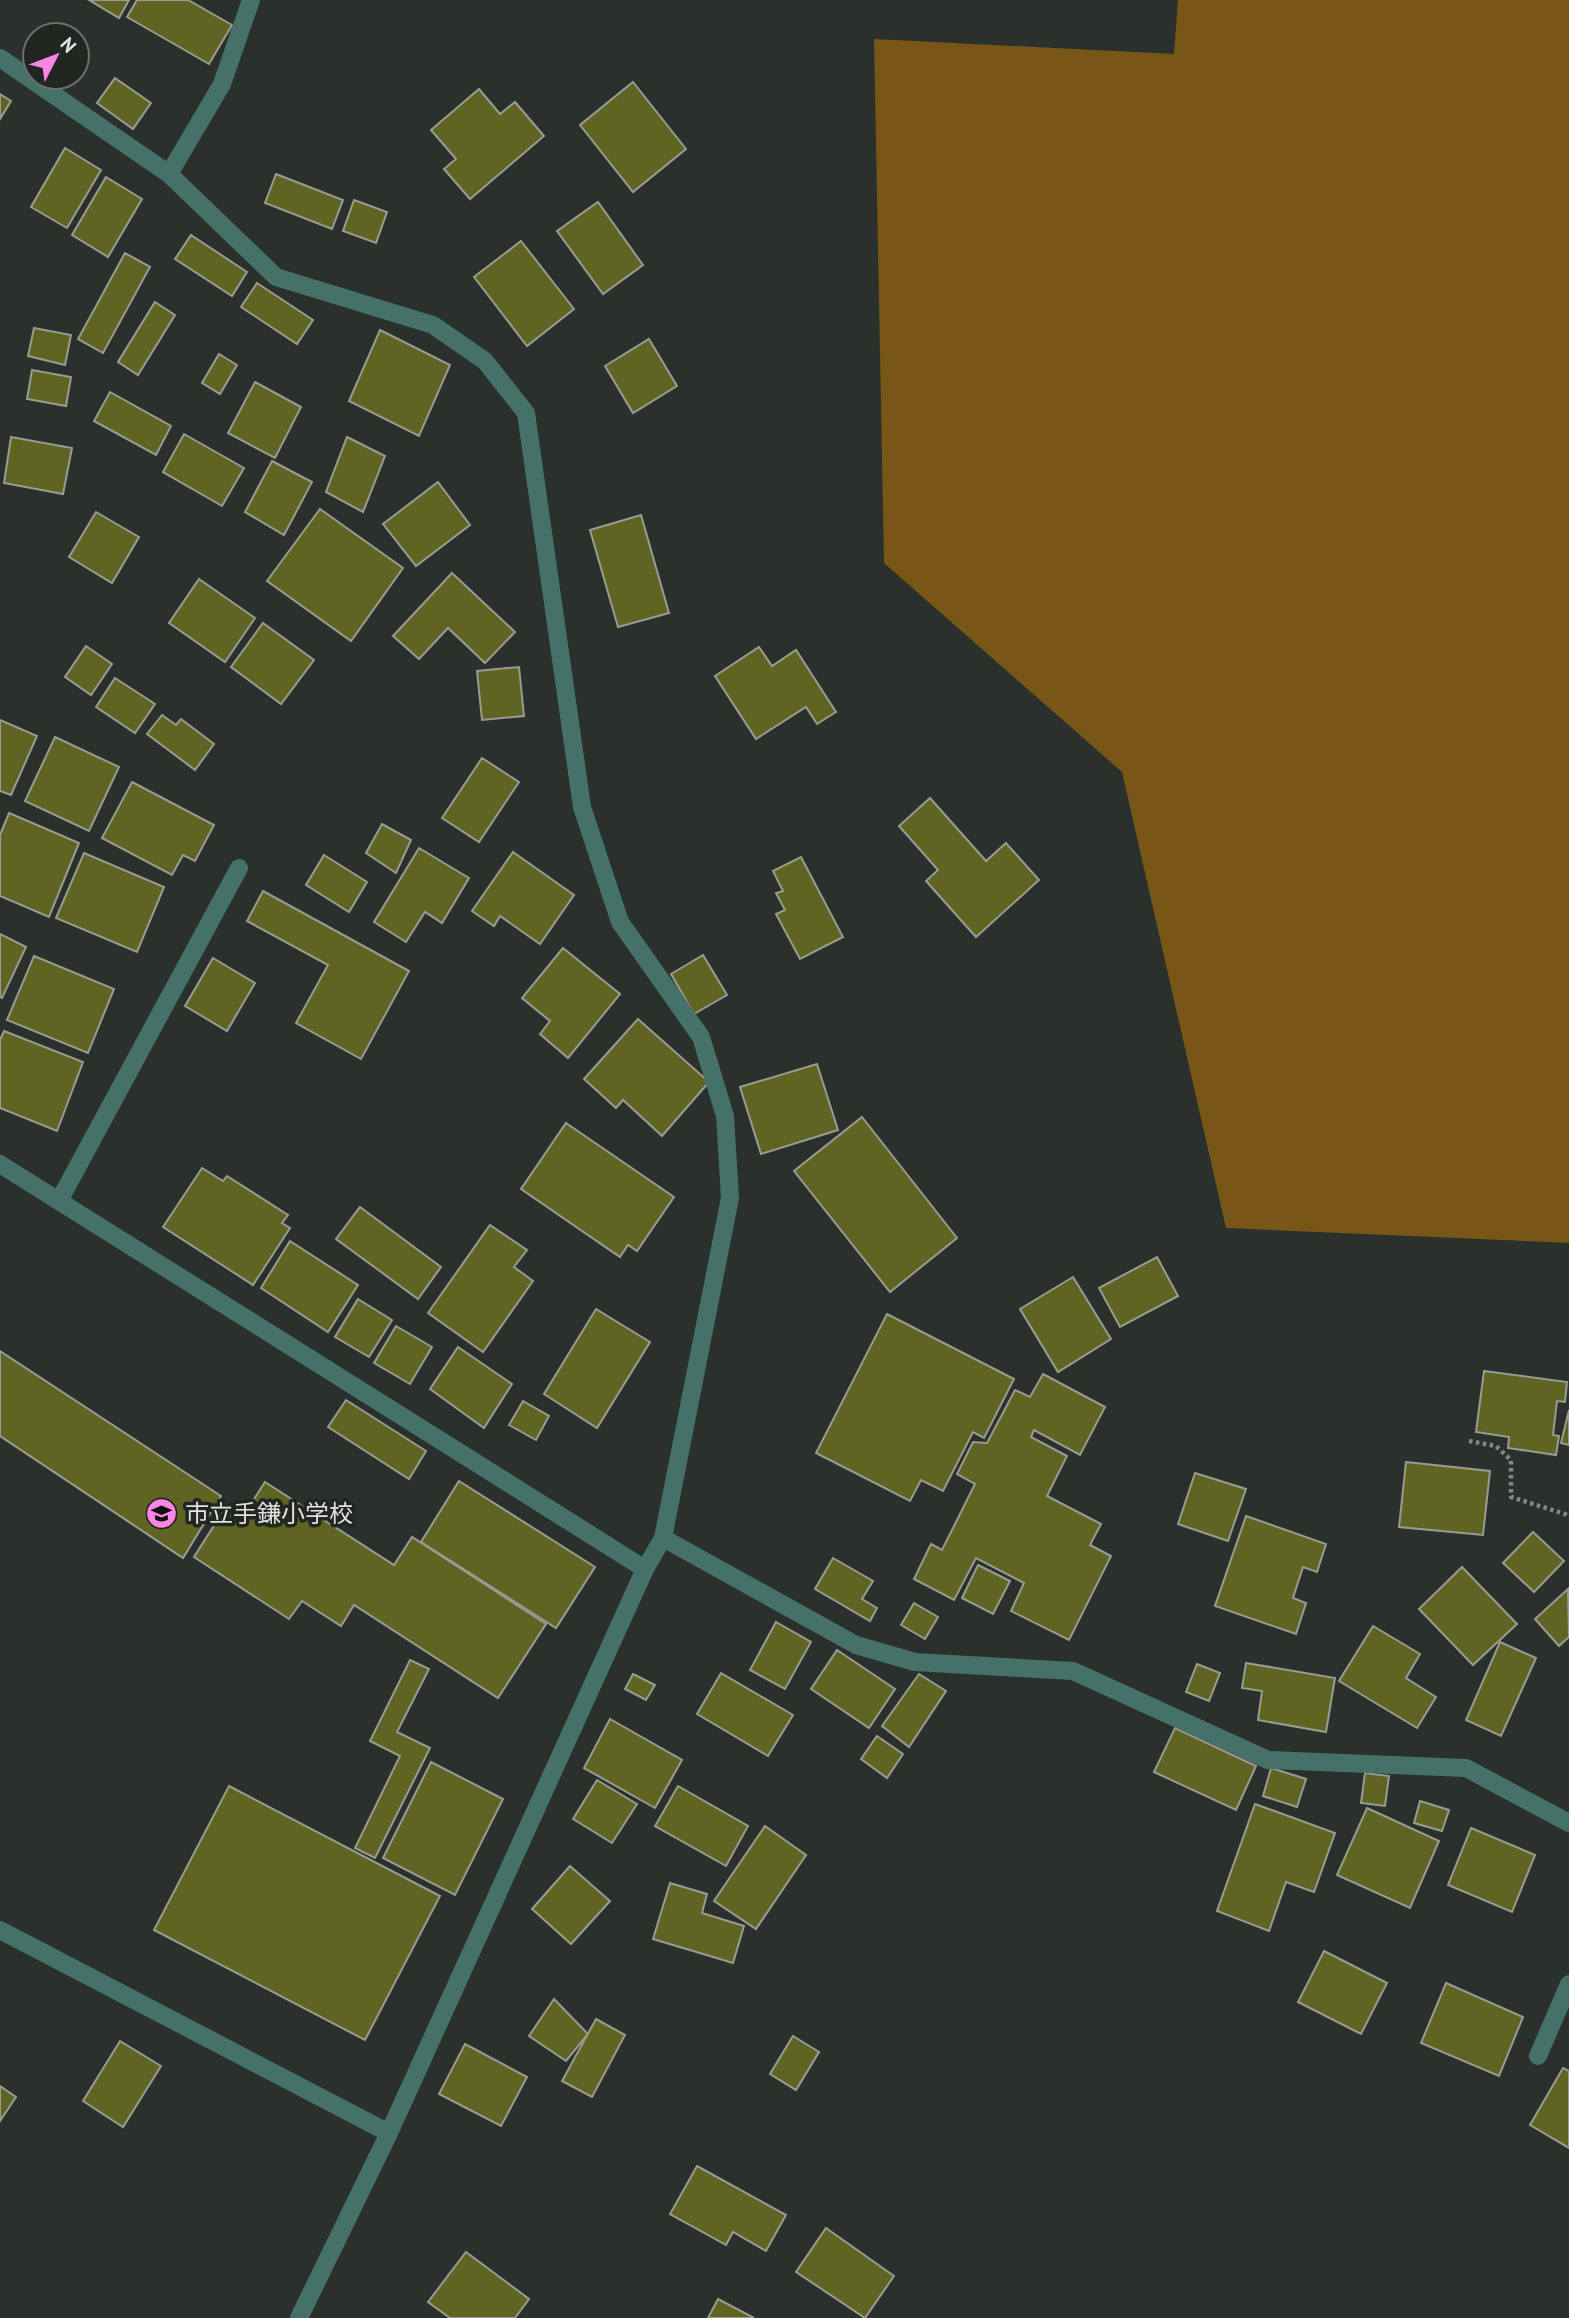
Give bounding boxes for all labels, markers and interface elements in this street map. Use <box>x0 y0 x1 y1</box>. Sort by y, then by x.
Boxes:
north arrow <box>21 21 91 91</box>
text: N <box>56 32 82 57</box>
school or university icon: 市立手鎌小学校 <box>145 1497 179 1531</box>
place label: 市立手鎌小学校 <box>185 1498 353 1529</box>

